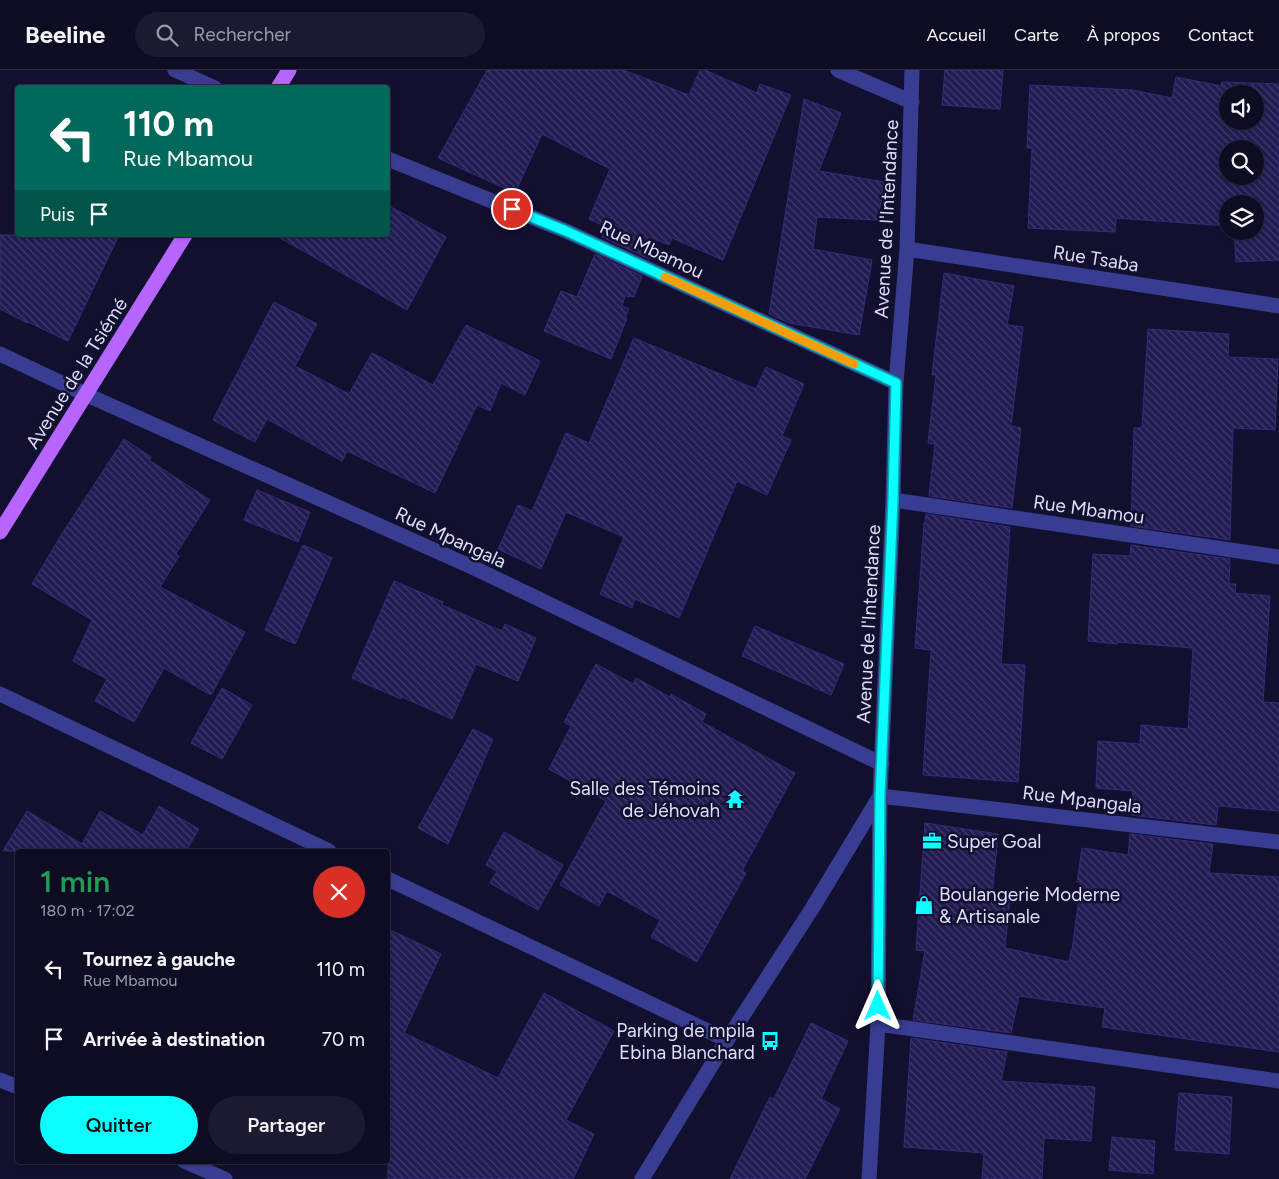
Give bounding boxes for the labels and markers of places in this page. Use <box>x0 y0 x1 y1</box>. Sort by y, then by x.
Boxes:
pin <box>491 188 533 230</box>
place label: Salle des Témoins de Jéhovah <box>569 777 720 822</box>
temple icon: Salle des Témoins de Jéhovah <box>724 788 746 810</box>
office icon: Super Goal <box>921 830 943 852</box>
place label: Super Goal <box>947 830 1041 853</box>
place label: Boulangerie Moderne & Artisanale <box>939 883 1120 928</box>
shop icon: Boulangerie Moderne & Artisanale <box>913 894 935 916</box>
place label: Parking de mpila Ebina Blanchard <box>616 1019 755 1064</box>
bus stop icon: Parking de mpila Ebina Blanchard <box>759 1030 781 1052</box>

